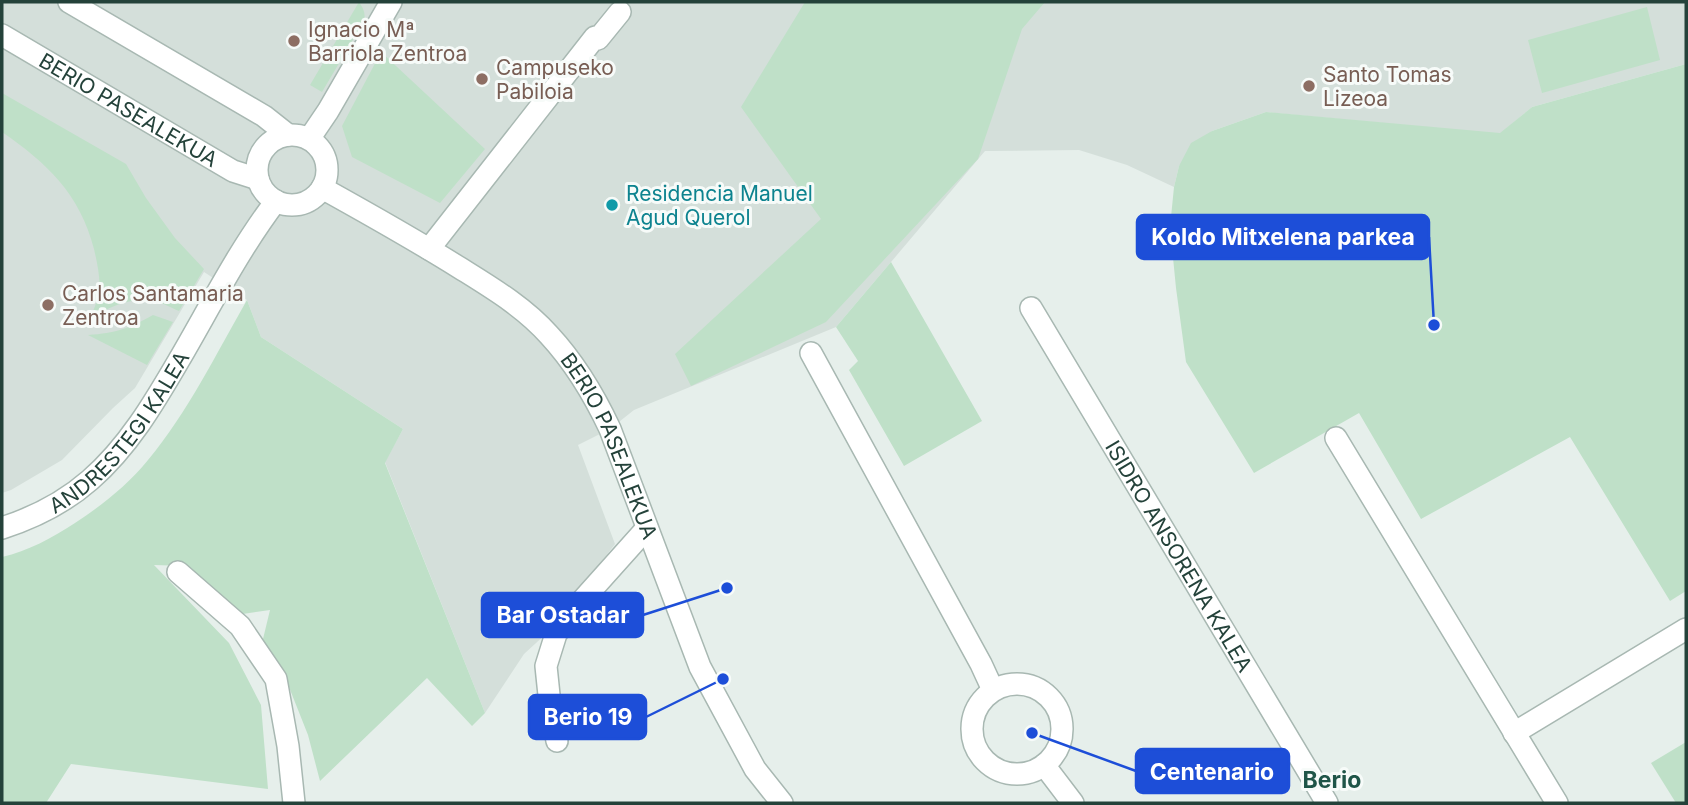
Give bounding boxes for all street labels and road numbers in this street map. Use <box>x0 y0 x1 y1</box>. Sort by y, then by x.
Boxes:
street label: BERIO PASEALEKUA <box>35 47 222 172</box>
street label: ANDRESTEGI KALEA <box>44 347 194 518</box>
street label: BERIO PASEALEKUA <box>556 348 663 542</box>
street label: ISIDRO ANSORENA KALEA <box>1101 436 1258 676</box>

